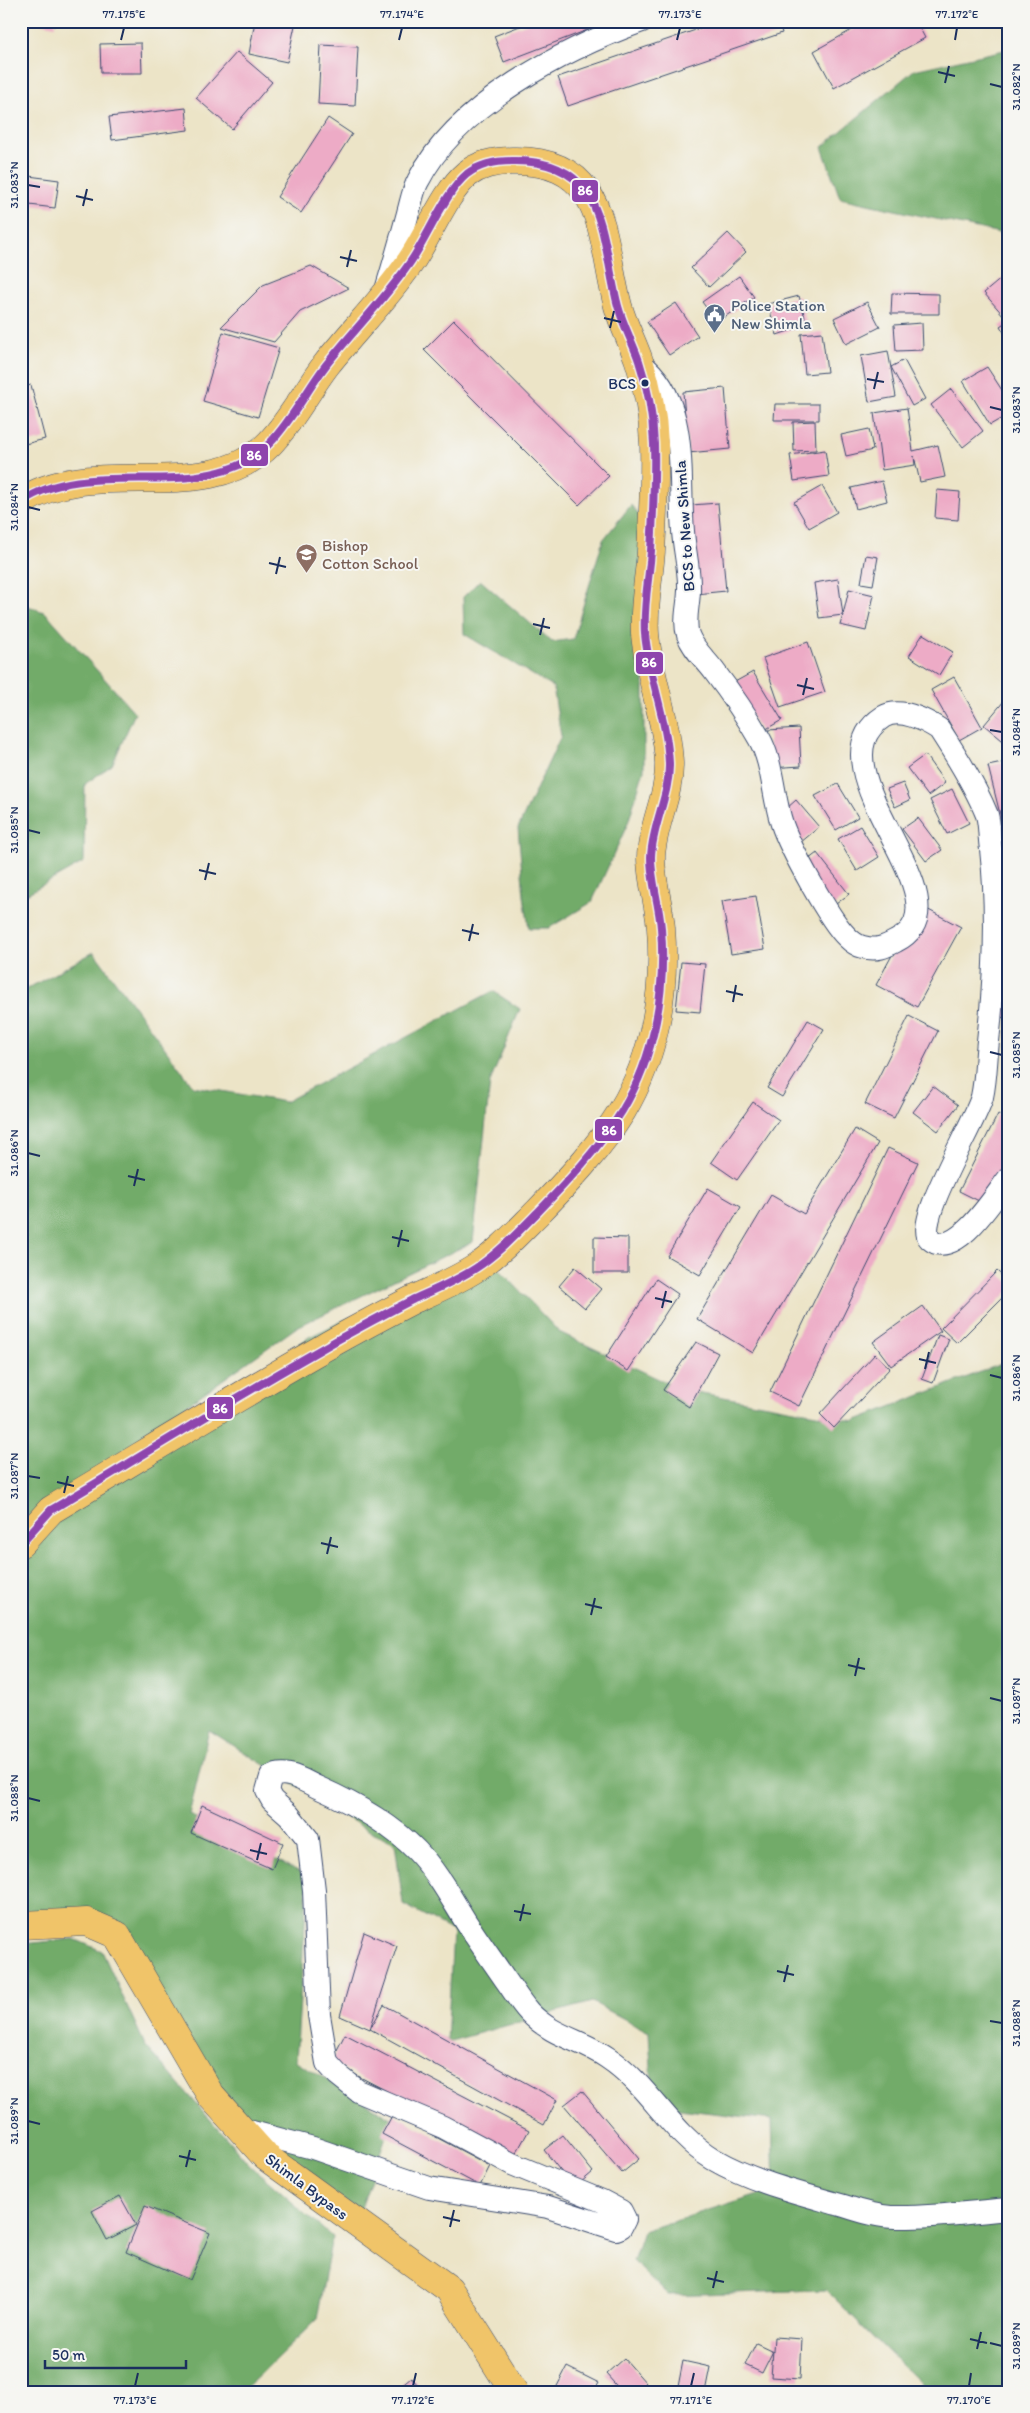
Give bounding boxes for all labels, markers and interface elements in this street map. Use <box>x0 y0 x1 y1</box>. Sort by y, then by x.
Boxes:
text: 77.175°E <box>103 7 146 21</box>
text: 77.174°E <box>380 7 424 21</box>
text: 77.173°E <box>658 7 702 21</box>
text: 77.172°E <box>936 7 979 21</box>
text: 31.082°N <box>1009 64 1023 110</box>
text: 31.083°N <box>7 161 21 209</box>
line badge: 86 <box>571 179 599 203</box>
text: 86 <box>577 182 593 199</box>
place label: Police Station New Shimla <box>731 296 826 333</box>
public building icon: Police Station New Shimla <box>703 302 727 333</box>
place label: BCS <box>608 375 636 393</box>
marker: BCS <box>640 378 650 388</box>
text: 31.083°N <box>1009 386 1023 434</box>
line badge: 86 <box>240 443 269 467</box>
text: 86 <box>246 447 262 464</box>
street label: BCS to New Shimla <box>670 459 699 592</box>
text: 31.084°N <box>7 483 21 531</box>
place label: Bishop Cotton School <box>322 536 419 573</box>
school or university icon: Bishop Cotton School <box>294 542 318 573</box>
line badge: 86 <box>635 651 664 675</box>
text: 86 <box>641 654 657 671</box>
text: 31.084°N <box>1009 708 1023 756</box>
text: 31.085°N <box>7 807 21 853</box>
text: 31.085°N <box>1009 1032 1023 1078</box>
line badge: 86 <box>594 1118 623 1142</box>
text: 86 <box>601 1122 617 1139</box>
text: 31.086°N <box>7 1129 21 1177</box>
text: 31.086°N <box>1009 1354 1023 1402</box>
line badge: 86 <box>206 1396 234 1420</box>
text: 86 <box>212 1400 228 1417</box>
text: 31.087°N <box>7 1453 21 1499</box>
text: 31.087°N <box>1009 1678 1023 1724</box>
text: 31.088°N <box>7 1774 21 1822</box>
text: 31.088°N <box>1009 1999 1023 2047</box>
text: 31.089°N <box>7 2098 21 2144</box>
street label: Shimla Bypass <box>262 2149 352 2224</box>
text: 31.089°N <box>1009 2323 1023 2369</box>
scale bar <box>45 2338 186 2370</box>
text: 50 m <box>52 2346 85 2364</box>
text: 77.173°E <box>113 2393 157 2407</box>
text: 77.172°E <box>392 2393 435 2407</box>
text: 77.171°E <box>670 2393 712 2407</box>
text: 77.170°E <box>947 2393 991 2407</box>

